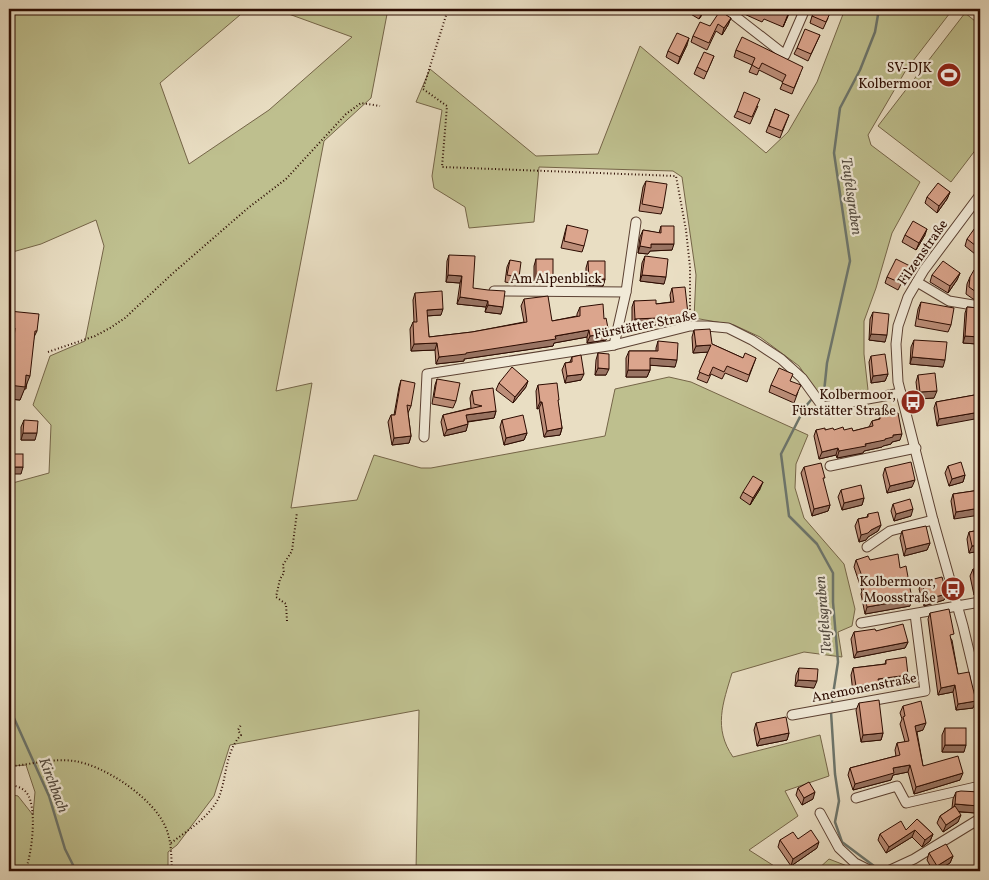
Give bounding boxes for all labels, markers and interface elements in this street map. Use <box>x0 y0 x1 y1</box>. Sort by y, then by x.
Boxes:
place label: SV-DJK Kolbermoor <box>858 59 933 94</box>
sports icon: SV-DJK Kolbermoor <box>936 62 962 88</box>
water label: Teufelsgraben <box>835 156 866 237</box>
street label: Filzenstraße <box>893 216 953 290</box>
street label: Am Alpenblick <box>510 270 602 289</box>
street label: Fürstätter Straße <box>592 306 699 345</box>
place label: Kolbermoor, Fürstätter Straße <box>792 386 896 421</box>
bus stop icon: Kolbermoor, Fürstätter Straße <box>900 389 926 415</box>
place label: Kolbermoor, Moosstraße <box>859 573 936 608</box>
water label: Teufelsgraben <box>811 575 838 655</box>
bus stop icon: Kolbermoor, Moosstraße <box>940 576 966 602</box>
street label: Anemonenstraße <box>810 669 919 708</box>
water label: Kirchbach <box>32 755 73 816</box>

